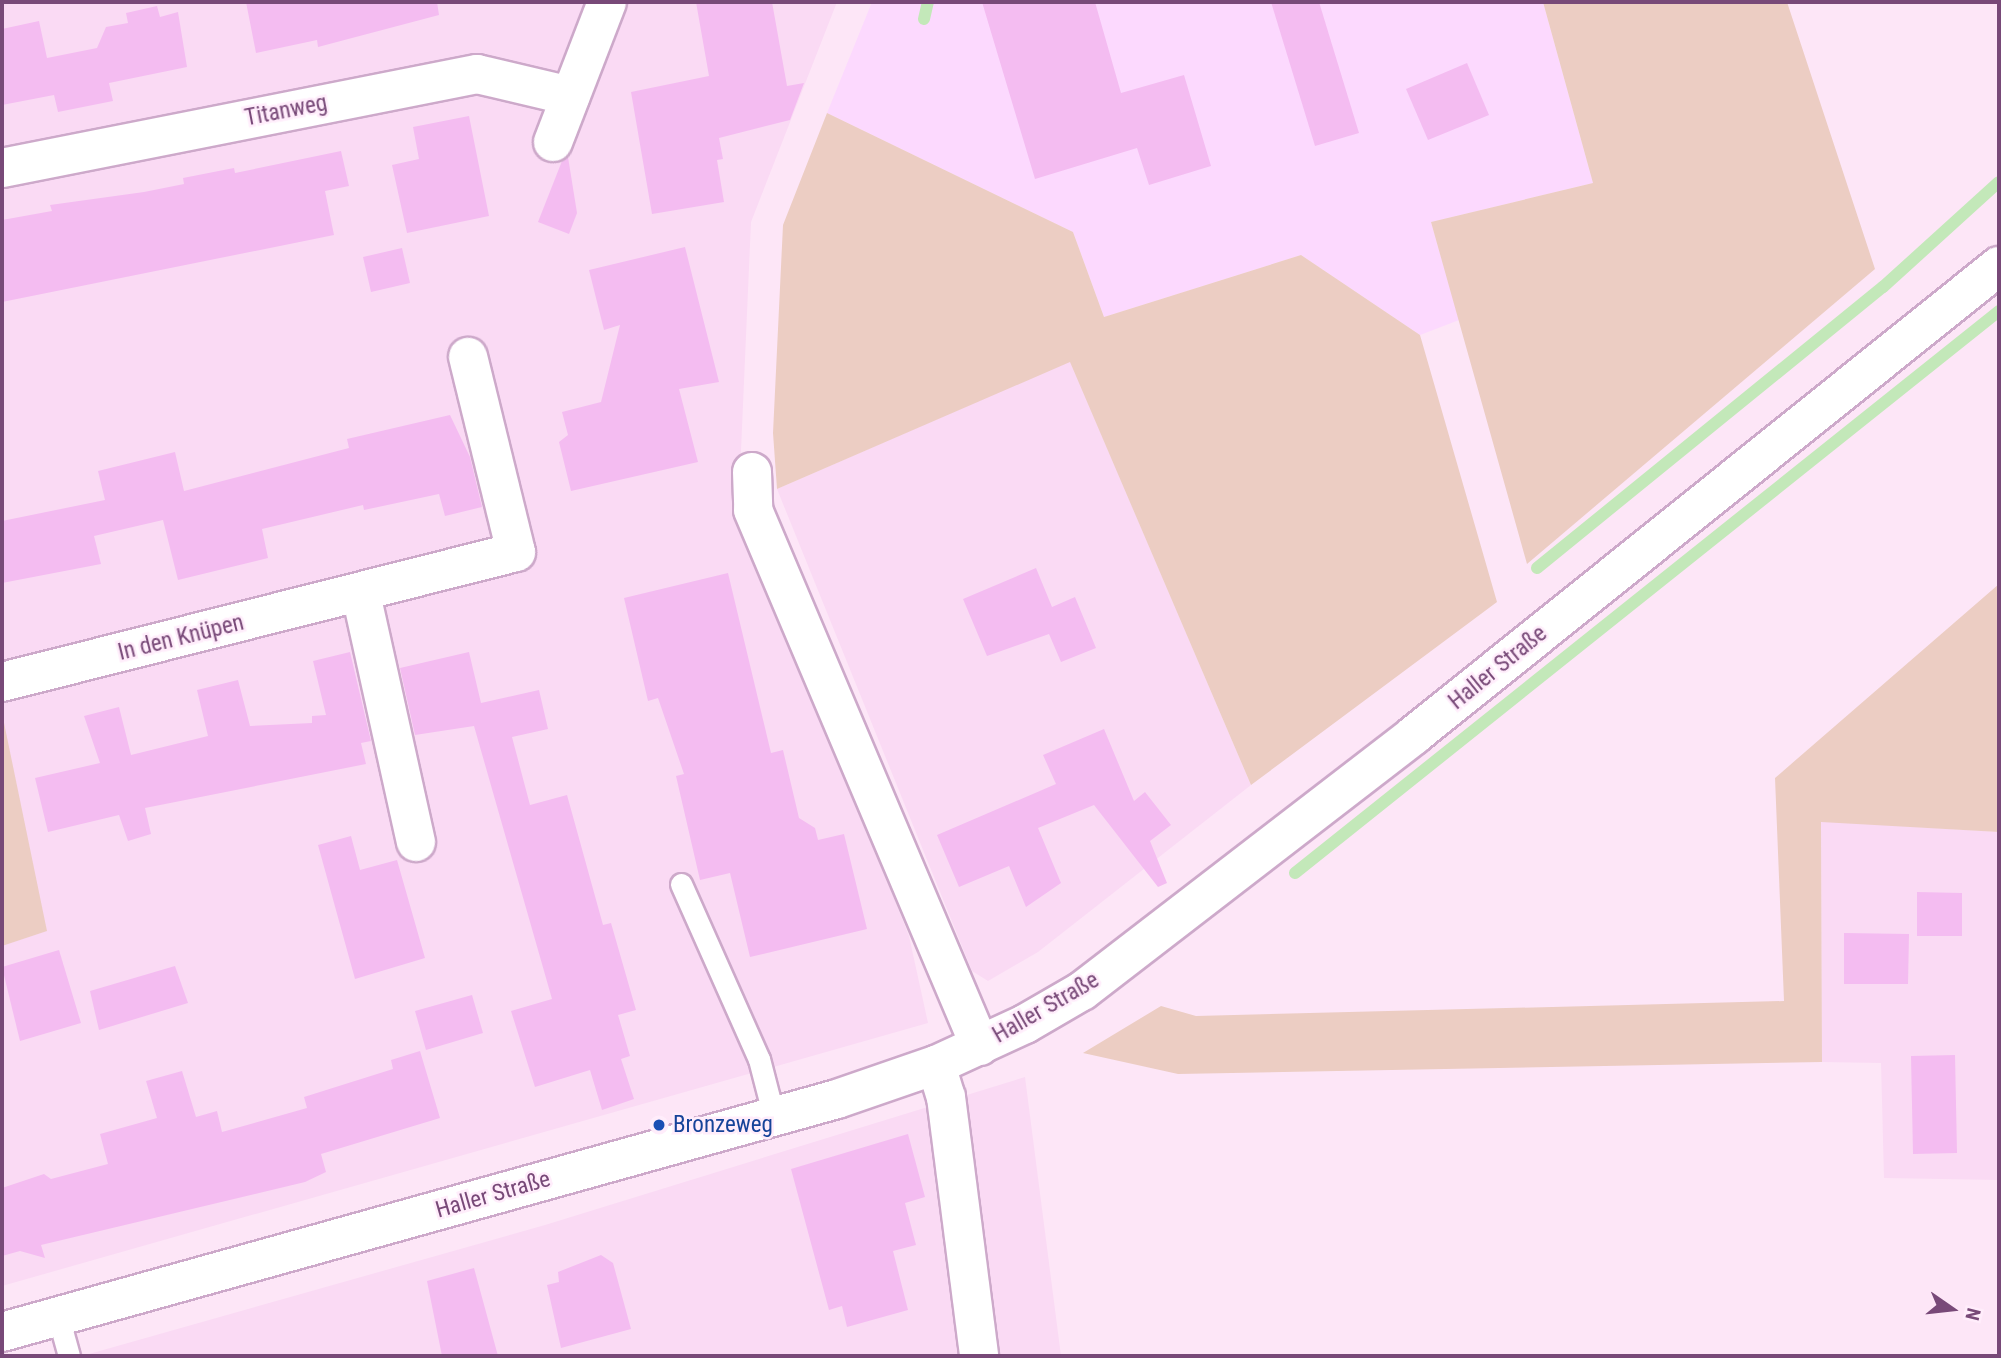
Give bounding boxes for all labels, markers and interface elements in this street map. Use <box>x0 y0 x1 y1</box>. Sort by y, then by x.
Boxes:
street label: Titanweg <box>242 90 330 132</box>
street label: In den Knüpen <box>115 609 247 667</box>
street label: Haller Straße <box>1443 620 1553 716</box>
street label: Haller Straße <box>988 967 1104 1049</box>
place label: Bronzeweg <box>673 1111 773 1139</box>
marker: Bronzeweg <box>651 1117 667 1133</box>
street label: Haller Straße <box>432 1165 554 1225</box>
north arrow <box>1917 1274 1987 1344</box>
text: N <box>1960 1306 1985 1323</box>

